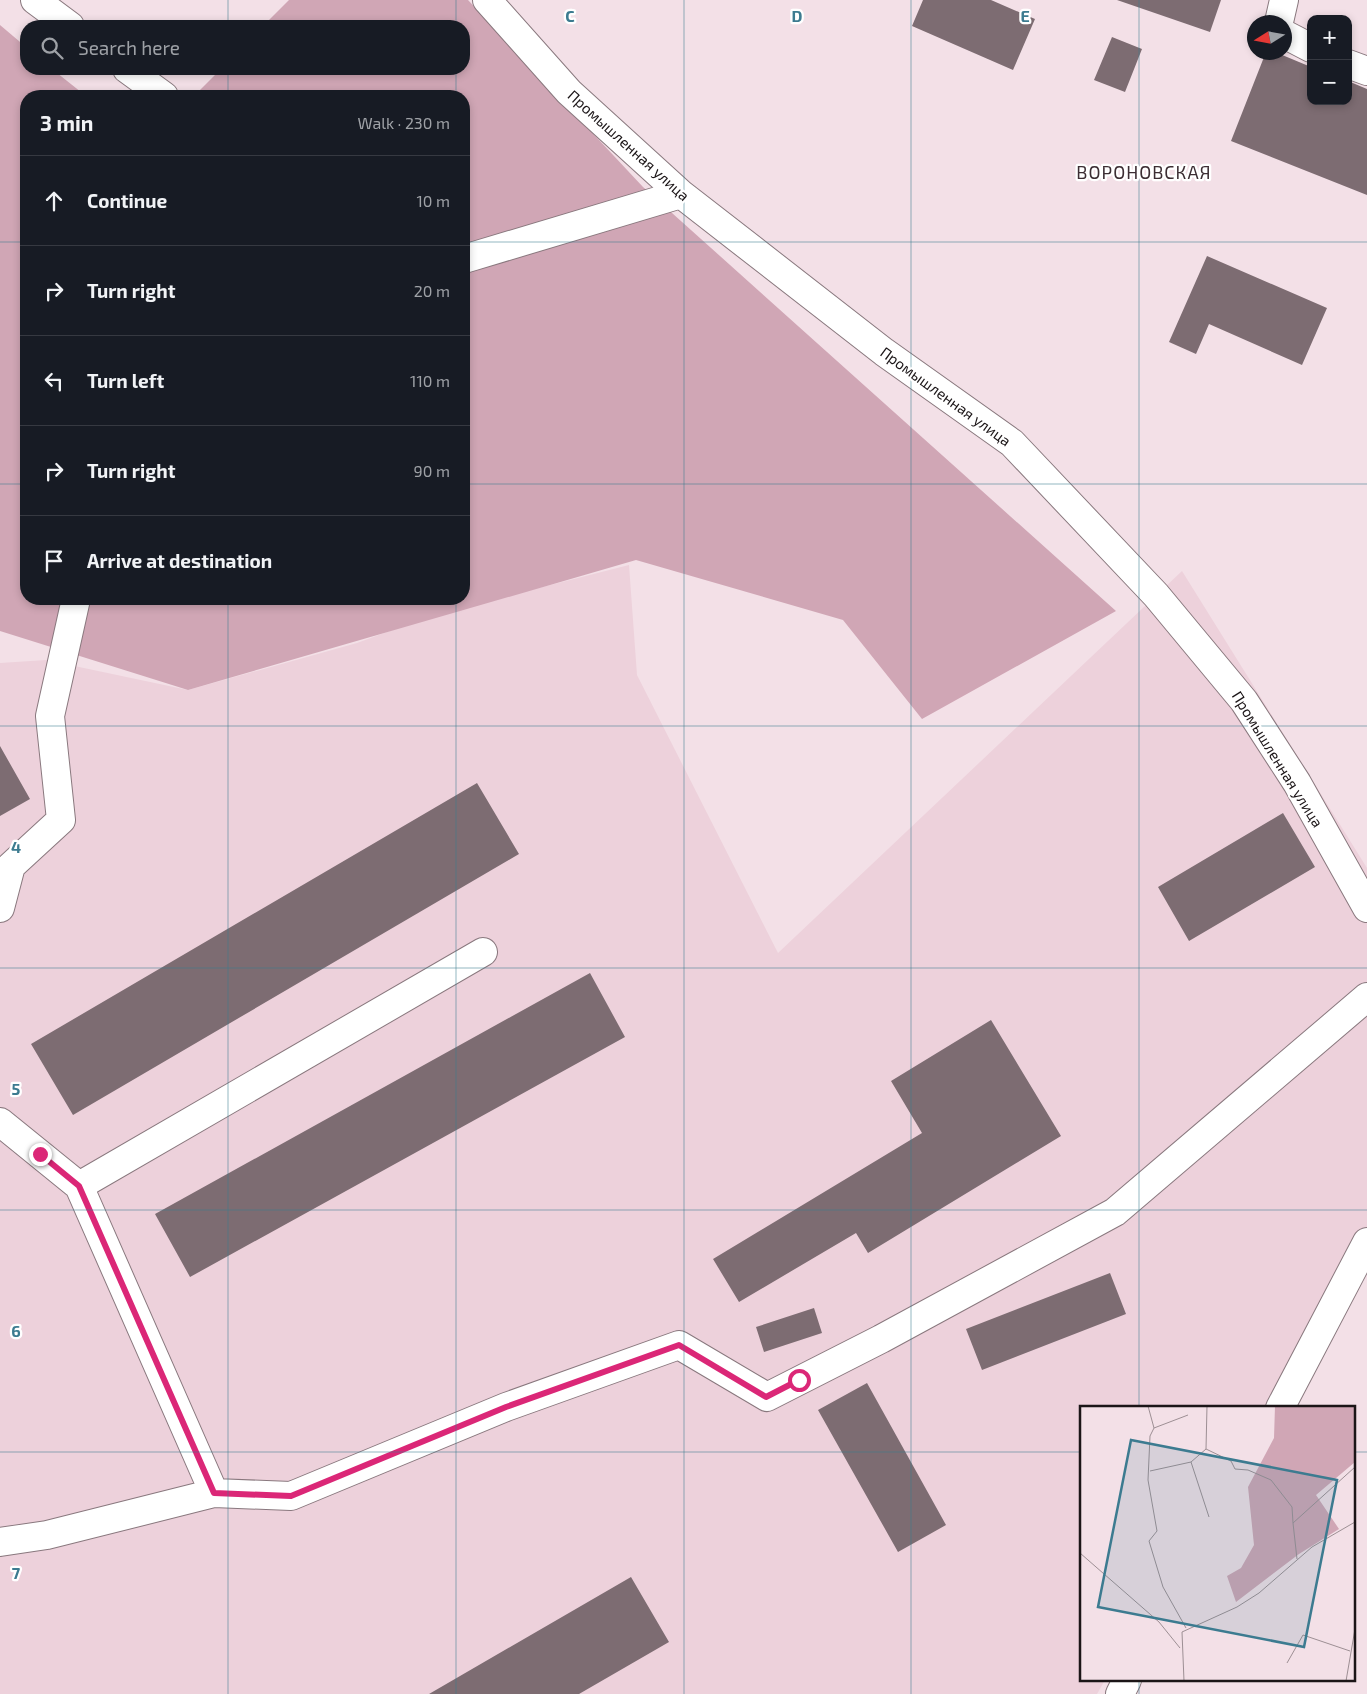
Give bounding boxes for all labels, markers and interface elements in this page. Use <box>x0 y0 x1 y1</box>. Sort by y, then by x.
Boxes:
text: C <box>565 6 575 25</box>
text: D <box>792 6 803 25</box>
text: E <box>1020 6 1030 25</box>
north arrow <box>1247 15 1292 60</box>
map controls <box>1307 15 1352 105</box>
button: + <box>1307 15 1352 60</box>
search box <box>20 20 470 75</box>
icon: search <box>38 34 66 62</box>
text: Search here <box>78 36 180 59</box>
button: − <box>1307 60 1352 105</box>
street label: Промышленная улица <box>564 86 693 205</box>
text: 3 min <box>40 110 93 135</box>
text: Walk · 230 m <box>357 113 450 132</box>
district label: ВОРОНОВСКАЯ <box>1076 161 1212 183</box>
icon: ahead <box>40 187 68 215</box>
text: Continue <box>87 189 167 212</box>
text: 10 m <box>416 191 450 210</box>
icon: right <box>40 277 68 305</box>
text: Turn right <box>87 279 175 302</box>
text: 20 m <box>414 281 450 300</box>
street label: Промышленная улица <box>877 343 1015 450</box>
icon: left <box>40 367 68 395</box>
text: Turn left <box>87 369 164 392</box>
text: 110 m <box>410 371 450 390</box>
icon: right <box>40 457 68 485</box>
text: Turn right <box>87 459 175 482</box>
text: 90 m <box>414 461 450 480</box>
icon: arrive <box>40 547 68 575</box>
text: Arrive at destination <box>87 549 272 572</box>
street label: Промышленная улица <box>1228 688 1327 831</box>
text: 4 <box>11 837 21 856</box>
text: 5 <box>12 1079 21 1098</box>
route end <box>29 1143 52 1166</box>
text: 6 <box>11 1321 21 1340</box>
route start <box>788 1369 811 1392</box>
inset map <box>1080 1406 1354 1682</box>
text: 7 <box>12 1563 21 1582</box>

